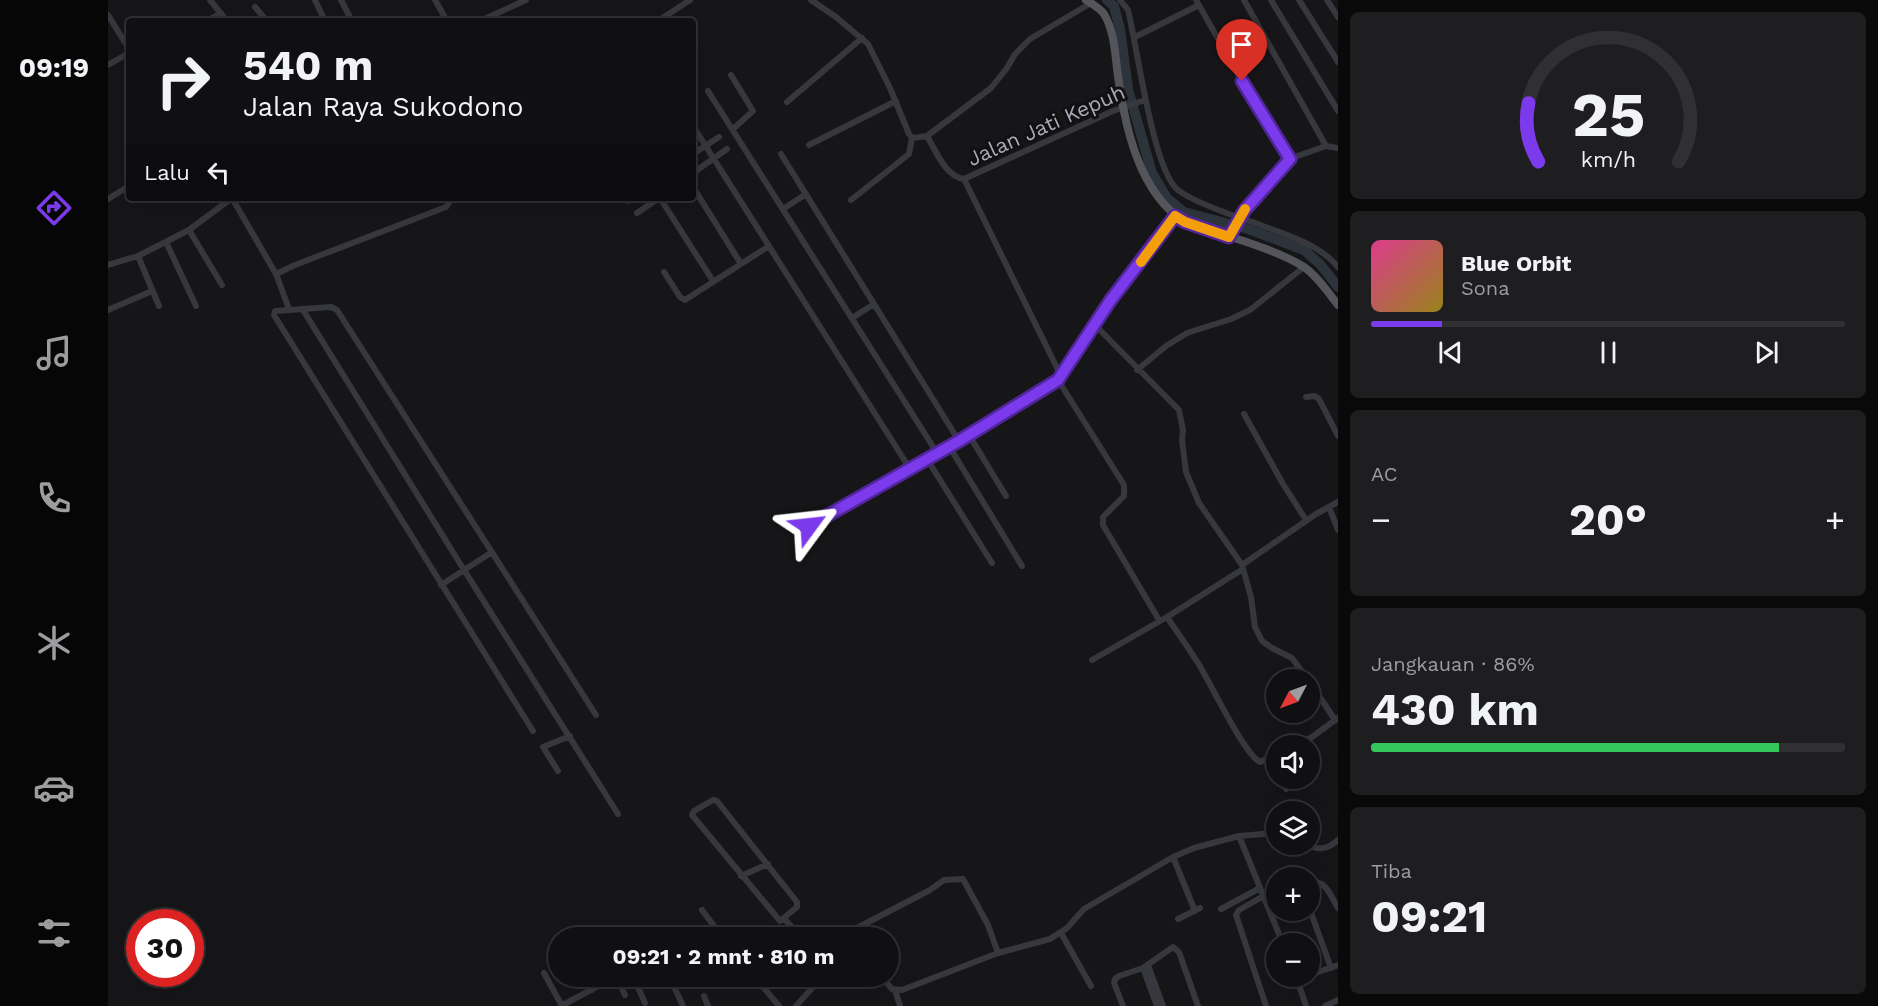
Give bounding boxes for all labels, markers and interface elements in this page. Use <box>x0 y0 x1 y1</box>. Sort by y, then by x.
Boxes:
pin <box>1216 19 1267 81</box>
icon: arrive <box>1225 28 1258 61</box>
text: 540 m <box>243 41 373 90</box>
icon: right <box>144 42 222 120</box>
text: 09:19 <box>19 52 89 84</box>
street label: Jalan Jati Kepuh <box>963 79 1129 171</box>
text: 25 <box>1571 79 1645 152</box>
text: Jalan Raya Sukodono <box>243 91 523 123</box>
text: km/h <box>1580 148 1636 173</box>
icon: left <box>202 156 235 189</box>
text: Lalu <box>144 160 190 185</box>
icon: directions <box>33 187 75 229</box>
text: Blue Orbit <box>1461 251 1571 276</box>
text: Sona <box>1461 276 1510 300</box>
icon: music <box>33 332 75 374</box>
icon: previous <box>1434 336 1467 369</box>
icon: pause <box>1592 336 1625 369</box>
icon: next <box>1750 336 1783 369</box>
text: AC <box>1371 462 1397 486</box>
icon: phone <box>33 477 75 519</box>
text: 20° <box>1569 493 1647 546</box>
position arrow <box>777 494 841 558</box>
text: − <box>1371 500 1391 539</box>
text: + <box>1825 500 1845 539</box>
icon: climate <box>33 622 75 664</box>
text: Jangkauan · 86% <box>1371 652 1535 676</box>
north arrow <box>1266 669 1320 723</box>
map controls <box>1266 669 1320 987</box>
text: 430 km <box>1371 683 1539 736</box>
button: sound <box>1266 735 1320 789</box>
icon: car <box>33 767 75 809</box>
button: layers <box>1266 801 1320 855</box>
text: Tiba <box>1371 859 1412 883</box>
button: + <box>1266 867 1320 921</box>
text: 09:21 <box>1371 890 1488 943</box>
speed limit sign: 30 <box>126 909 204 987</box>
icon: filters <box>33 912 75 954</box>
button: − <box>1266 933 1320 987</box>
text: 09:21 · 2 mnt · 810 m <box>613 944 834 969</box>

